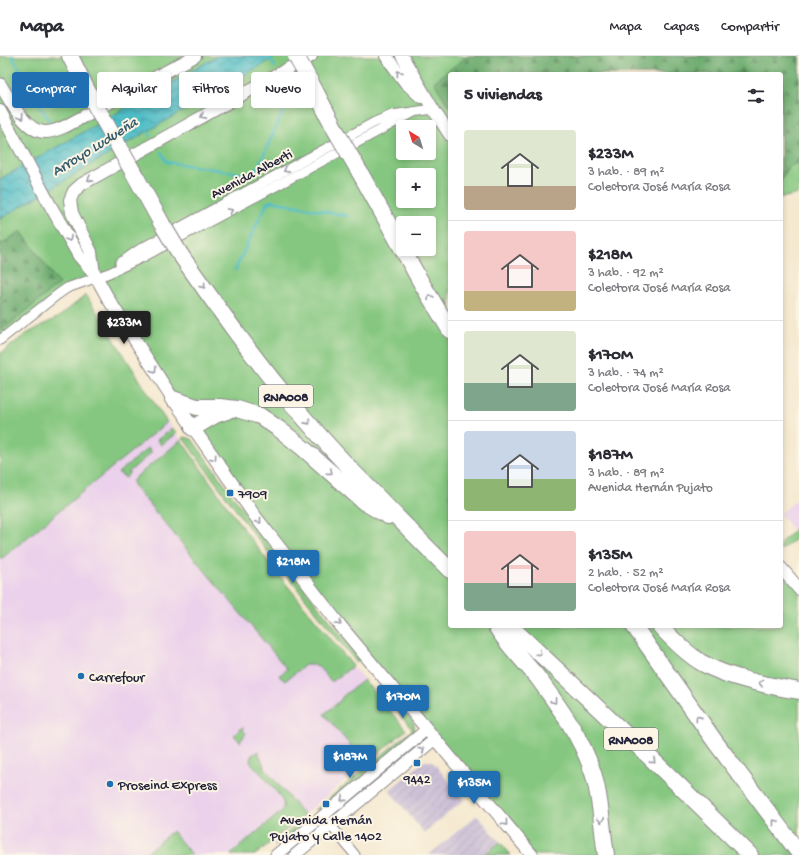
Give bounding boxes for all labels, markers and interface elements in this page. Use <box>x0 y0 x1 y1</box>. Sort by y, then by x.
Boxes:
text: Mapa <box>20 16 64 39</box>
text: Mapa <box>610 19 642 36</box>
text: Capas <box>664 19 699 36</box>
text: Compartir <box>721 19 779 36</box>
one-way arrow <box>397 71 404 78</box>
chip: Comprar <box>12 72 89 108</box>
chip: Alquilar <box>97 72 171 108</box>
chip: Filtros <box>179 72 243 108</box>
chip: Nuevo <box>251 72 315 108</box>
icon: filters <box>745 85 767 107</box>
text: 5 viviendas <box>464 86 542 106</box>
one-way arrow <box>200 111 207 119</box>
one-way arrow <box>17 113 24 120</box>
water label: Arroyo Ludueña <box>49 113 143 181</box>
north arrow <box>396 120 436 160</box>
map controls <box>396 120 436 256</box>
text: $233M <box>588 145 633 165</box>
icon: home <box>496 146 544 194</box>
street label: Avenida Alberti <box>208 147 296 204</box>
one-way arrow <box>283 165 290 172</box>
text: 3 hab. · 89 m² <box>588 165 664 180</box>
button: + <box>396 168 436 208</box>
one-way arrow <box>87 175 94 182</box>
text: Colectora José María Rosa <box>588 180 730 195</box>
one-way arrow <box>225 209 233 216</box>
button: − <box>396 216 436 256</box>
one-way arrow <box>65 235 72 242</box>
text: $218M <box>588 246 632 266</box>
icon: home <box>496 247 544 295</box>
text: 3 hab. · 92 m² <box>588 266 664 281</box>
text: Colectora José María Rosa <box>588 281 730 296</box>
one-way arrow <box>198 282 205 289</box>
one-way arrow <box>427 294 435 301</box>
pin: $233M <box>96 311 152 345</box>
text: $233M <box>107 316 141 331</box>
text: $170M <box>588 346 633 366</box>
icon: home <box>496 347 544 395</box>
one-way arrow <box>149 366 157 373</box>
text: 3 hab. · 74 m² <box>588 366 664 381</box>
text: Colectora José María Rosa <box>588 381 730 396</box>
road number: RNA008 <box>259 385 313 407</box>
one-way arrow <box>303 418 310 425</box>
text: $187M <box>588 446 632 466</box>
icon: home <box>496 447 544 495</box>
one-way arrow <box>209 454 216 461</box>
text: 3 hab. · 89 m² <box>588 466 664 481</box>
one-way arrow <box>325 467 333 475</box>
text: Avenida Hernán Pujato <box>588 481 713 496</box>
place label: 7909 <box>237 487 267 504</box>
marker: 7909 <box>225 488 235 498</box>
one-way arrow <box>254 516 261 523</box>
text: $135M <box>588 546 632 566</box>
icon: home <box>496 547 544 595</box>
pin: $218M <box>265 550 321 584</box>
text: $218M <box>276 555 310 570</box>
text: 2 hab. · 52 m² <box>588 566 664 581</box>
text: Colectora José María Rosa <box>588 581 730 596</box>
one-way arrow <box>334 619 341 626</box>
one-way arrow <box>534 648 541 655</box>
place label: Carrefour <box>89 670 146 687</box>
marker: Carrefour <box>76 671 86 681</box>
one-way arrow <box>758 680 764 688</box>
pin: $170M <box>375 685 431 719</box>
text: $170M <box>386 690 420 705</box>
one-way arrow <box>549 696 556 703</box>
one-way arrow <box>696 715 703 722</box>
road number: RNA008 <box>604 728 658 750</box>
pin: $187M <box>322 745 378 779</box>
one-way arrow <box>417 747 424 754</box>
text: $187M <box>333 750 367 765</box>
one-way arrow <box>649 756 656 763</box>
marker: 9442 <box>412 758 422 768</box>
pin: $135M <box>446 771 502 805</box>
place label: 9442 <box>402 772 431 789</box>
text: $135M <box>457 776 491 791</box>
place label: Proseind Express <box>117 778 218 795</box>
marker: Proseind Express <box>105 779 115 789</box>
one-way arrow <box>341 795 348 802</box>
marker: Avenida Hernán Pujato y Calle 1402 <box>321 799 331 809</box>
place label: Avenida Hernán Pujato y Calle 1402 <box>269 813 382 846</box>
one-way arrow <box>596 817 605 823</box>
one-way arrow <box>500 818 507 825</box>
one-way arrow <box>772 819 780 826</box>

